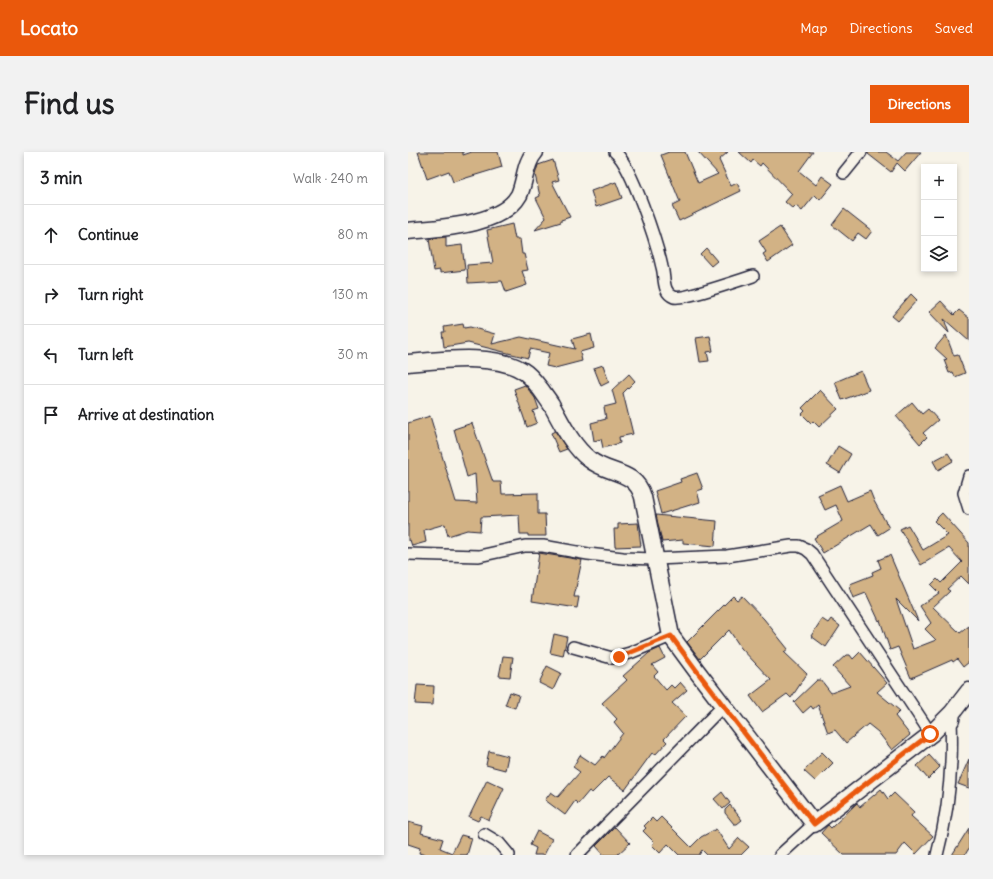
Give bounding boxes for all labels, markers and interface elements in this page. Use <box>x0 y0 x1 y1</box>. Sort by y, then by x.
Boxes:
text: Locato <box>20 16 78 40</box>
text: Map <box>800 19 827 37</box>
text: Directions <box>849 19 913 37</box>
text: Saved <box>935 19 973 37</box>
button: Directions <box>870 85 969 123</box>
text: Find us <box>24 86 115 122</box>
map controls <box>921 164 957 272</box>
button: + <box>921 164 957 200</box>
text: 3 min <box>40 167 82 189</box>
text: Walk · 240 m <box>293 170 368 187</box>
button: − <box>921 200 957 236</box>
icon: ahead <box>40 224 62 246</box>
text: Continue <box>78 225 139 244</box>
text: 80 m <box>337 226 368 243</box>
button: layers <box>921 236 957 272</box>
icon: right <box>40 284 62 306</box>
text: Turn right <box>78 285 143 304</box>
text: 130 m <box>332 286 368 303</box>
icon: left <box>40 344 62 366</box>
text: Turn left <box>78 345 133 364</box>
text: 30 m <box>338 346 368 363</box>
icon: arrive <box>40 404 62 426</box>
text: Arrive at destination <box>78 405 214 424</box>
route end <box>610 648 628 666</box>
route start <box>921 725 939 743</box>

